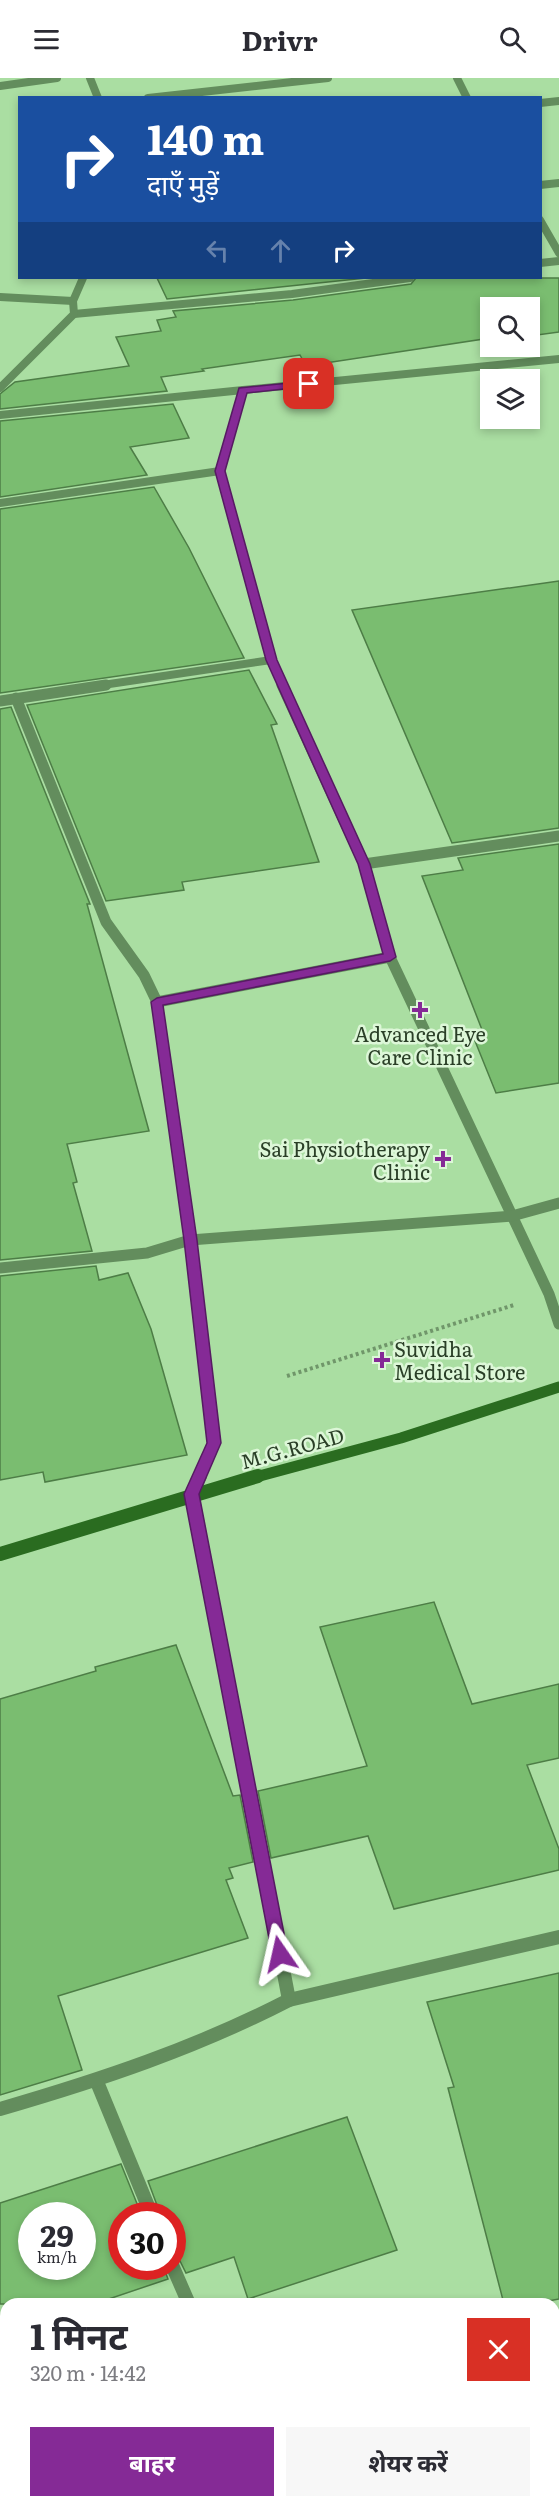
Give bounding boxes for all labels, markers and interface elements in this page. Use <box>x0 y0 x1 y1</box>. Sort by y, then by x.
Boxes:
text: Drivr <box>241 19 318 59</box>
icon: menu <box>30 23 63 56</box>
icon: search <box>496 23 529 56</box>
text: 140 m <box>147 106 264 168</box>
icon: right <box>48 120 126 198</box>
text: दाएँ मुड़ें <box>147 163 219 203</box>
icon: left <box>201 234 234 267</box>
icon: ahead <box>264 234 297 267</box>
icon: right <box>327 234 360 267</box>
map controls <box>480 297 540 429</box>
button: search <box>480 297 540 357</box>
pin <box>283 358 334 409</box>
icon: arrive <box>292 367 325 400</box>
button: layers <box>480 369 540 429</box>
marker: Advanced Eye Care Clinic <box>411 1001 429 1019</box>
place label: Advanced Eye Care Clinic <box>354 1018 486 1071</box>
place label: Sai Physiotherapy Clinic <box>260 1133 430 1186</box>
marker: Sai Physiotherapy Clinic <box>434 1150 452 1168</box>
place label: Suvidha Medical Store <box>394 1333 525 1386</box>
marker: Suvidha Medical Store <box>375 1353 389 1367</box>
street label: M.G.ROAD <box>237 1419 347 1475</box>
position arrow <box>248 1922 312 1986</box>
speed limit sign: 30 <box>108 2202 186 2280</box>
text: 29 <box>40 2212 74 2256</box>
text: km/h <box>37 2245 77 2268</box>
text: 1 मिनट <box>30 2308 128 2361</box>
button: close <box>467 2318 530 2381</box>
text: 320 m · 14:42 <box>30 2357 146 2387</box>
button: बाहर <box>30 2427 274 2496</box>
button: शेयर करें <box>286 2427 530 2496</box>

